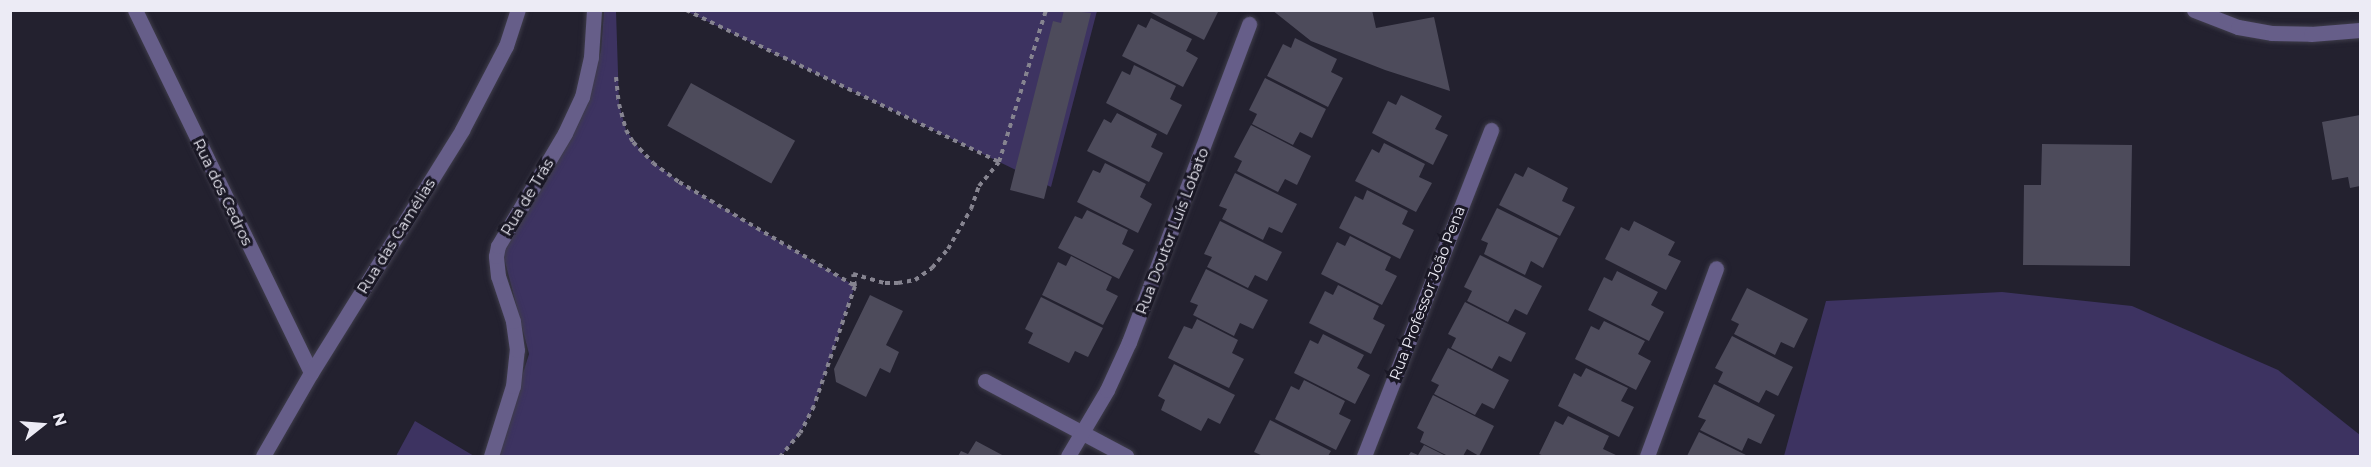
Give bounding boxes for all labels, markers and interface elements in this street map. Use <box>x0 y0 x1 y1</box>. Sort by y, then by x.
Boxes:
street label: Rua dos Cedros <box>189 136 257 248</box>
street label: Rua Doutor Luís Lobato <box>1132 145 1212 317</box>
street label: Rua de Trás <box>497 155 557 239</box>
street label: Rua das Camélias <box>353 175 439 297</box>
street label: Rua Professor João Pena <box>1385 203 1469 383</box>
north arrow <box>12 395 72 455</box>
text: N <box>49 411 71 429</box>

